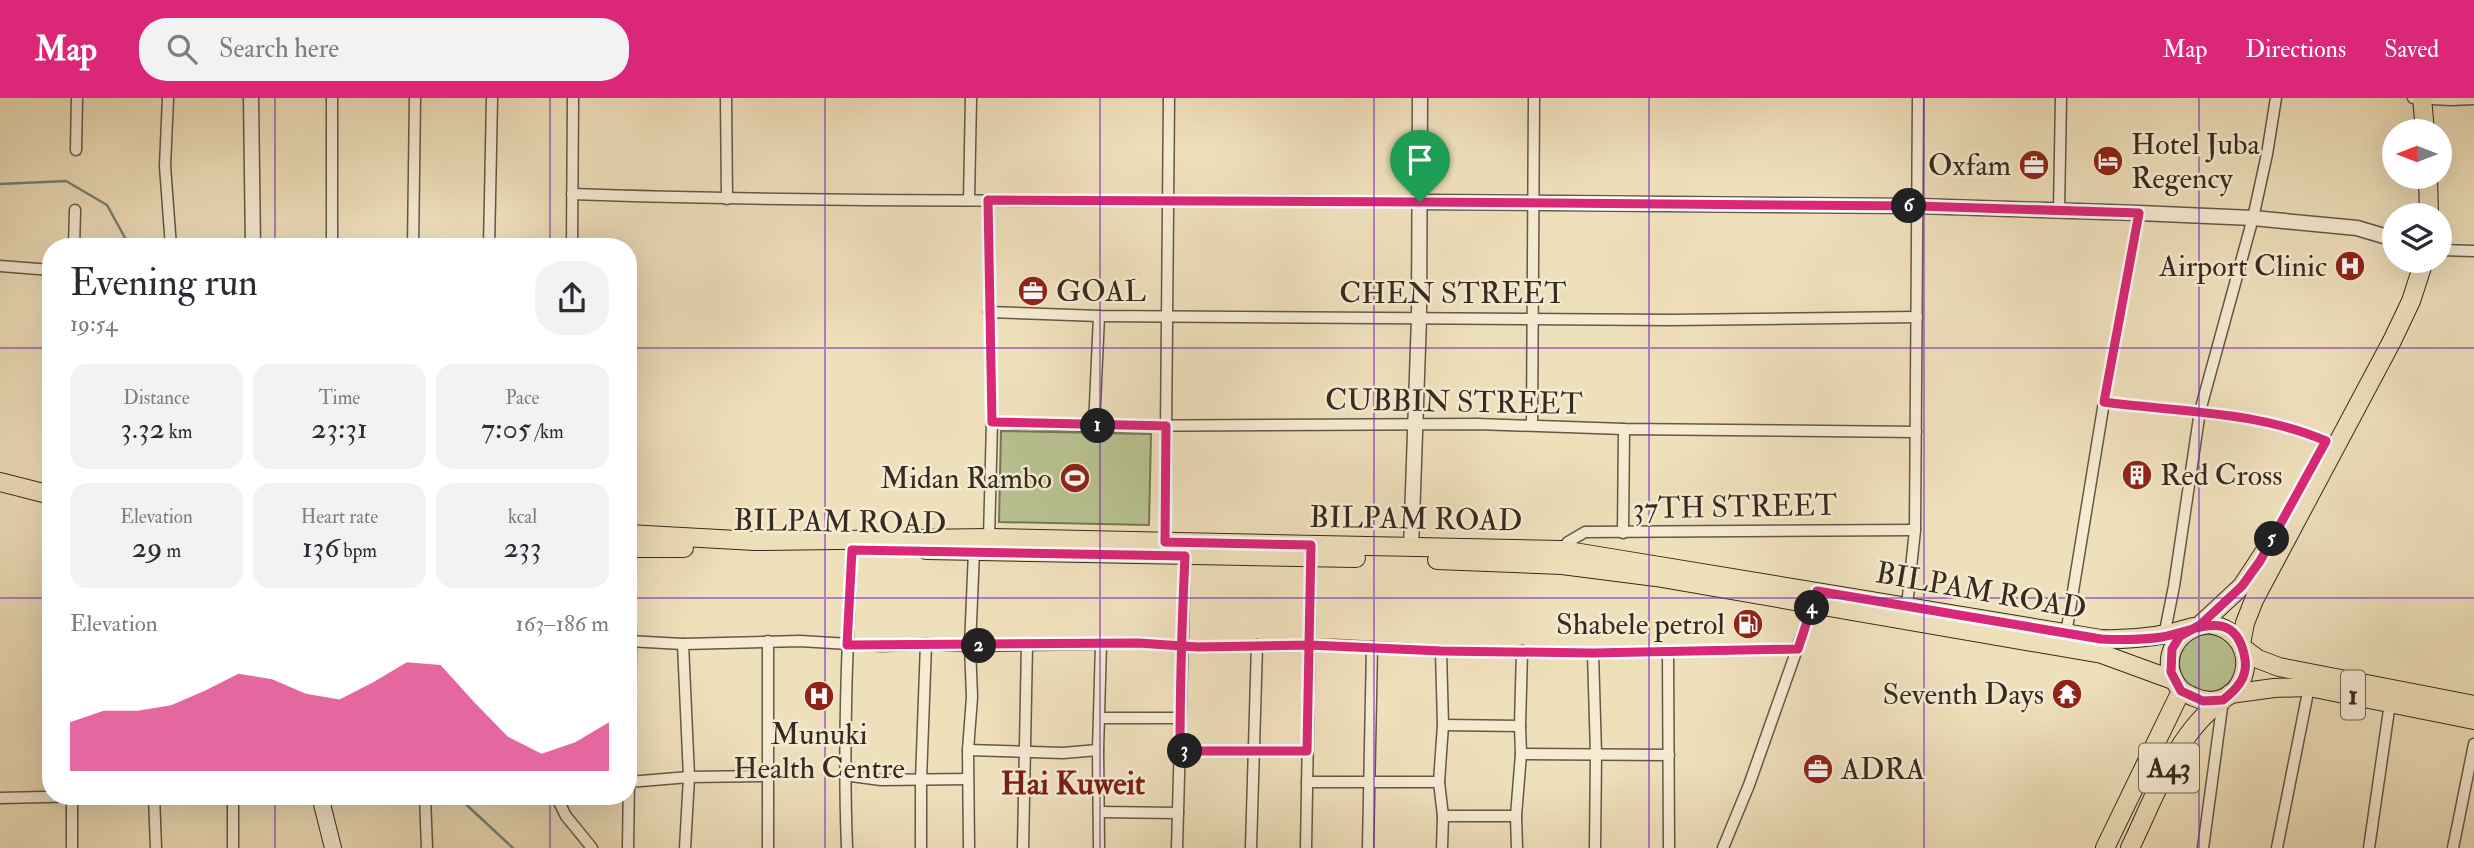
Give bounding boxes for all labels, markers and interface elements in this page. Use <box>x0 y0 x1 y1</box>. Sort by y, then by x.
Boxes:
search box <box>139 18 629 81</box>
text: Map <box>35 29 97 70</box>
icon: search <box>163 30 201 68</box>
text: Search here <box>219 33 339 65</box>
text: Map <box>2162 34 2207 65</box>
text: Directions <box>2245 34 2346 65</box>
text: Saved <box>2384 34 2439 65</box>
north arrow <box>2382 119 2452 189</box>
map controls <box>2382 119 2452 273</box>
place label: Hotel Juba Regency <box>2131 126 2261 197</box>
pin <box>1390 130 1450 202</box>
icon: arrive <box>1401 141 1439 179</box>
hotel icon: Hotel Juba Regency <box>2091 144 2125 178</box>
place label: Oxfam <box>1928 147 2011 184</box>
office icon: Oxfam <box>2017 148 2051 182</box>
pin: 6 <box>1892 188 1926 224</box>
text: 6 <box>1904 193 1913 217</box>
button: layers <box>2382 203 2452 273</box>
place label: Airport Clinic <box>2158 248 2327 285</box>
hospital icon: Airport Clinic <box>2333 249 2367 283</box>
text: Evening run <box>70 259 258 307</box>
button: share <box>535 261 609 335</box>
place label: GOAL <box>1056 273 1146 310</box>
office icon: GOAL <box>1016 274 1050 308</box>
street label: CHEN STREET <box>1339 275 1567 312</box>
text: 19:54 <box>70 309 118 338</box>
street label: CUBBIN STREET <box>1325 381 1583 423</box>
text: Distance <box>123 386 190 410</box>
text: Time <box>319 386 360 410</box>
text: Pace <box>505 386 540 410</box>
pin: 1 <box>1080 408 1116 444</box>
text: 3.32 <box>121 410 165 447</box>
text: 23:31 <box>311 410 368 447</box>
text: 7:05 <box>481 410 531 447</box>
text: 1 <box>1094 413 1101 437</box>
text: km <box>165 420 192 444</box>
text: /km <box>531 420 564 444</box>
place label: Red Cross <box>2160 457 2283 494</box>
building icon: Red Cross <box>2120 458 2154 492</box>
place label: Midan Rambo <box>880 460 1052 497</box>
sports icon: Midan Rambo <box>1058 461 1092 495</box>
street label: 37TH STREET <box>1632 487 1838 527</box>
street label: BILPAM ROAD <box>1309 499 1523 539</box>
street label: BILPAM ROAD <box>733 502 947 542</box>
text: Elevation <box>120 505 193 529</box>
text: Heart rate <box>301 505 378 529</box>
text: kcal <box>508 505 537 529</box>
pin: 5 <box>2254 522 2290 556</box>
text: 5 <box>2267 526 2276 550</box>
text: 29 <box>132 529 162 566</box>
text: 136 <box>302 529 339 566</box>
text: 233 <box>503 529 542 566</box>
text: m <box>162 539 181 563</box>
text: bpm <box>339 539 377 563</box>
street label: BILPAM ROAD <box>1873 554 2089 628</box>
pin: 4 <box>1794 590 1829 626</box>
text: 4 <box>1806 595 1817 619</box>
place label: Shabele petrol <box>1556 606 1725 643</box>
fuel station icon: Shabele petrol <box>1731 607 1765 641</box>
text: Elevation <box>70 609 158 638</box>
text: 163–186 m <box>516 609 609 638</box>
pin: 2 <box>962 628 996 664</box>
text: 2 <box>974 633 983 657</box>
road number: 1 <box>2341 670 2365 720</box>
place label: Seventh Days <box>1883 676 2044 713</box>
temple icon: Seventh Days <box>2050 677 2084 711</box>
hospital icon: Munuki Health Centre <box>802 679 836 713</box>
place label: Munuki Health Centre <box>733 716 905 787</box>
pin: 3 <box>1168 734 1202 768</box>
text: 3 <box>1181 738 1188 762</box>
road number: A43 <box>2139 744 2199 792</box>
place label: ADRA <box>1840 751 1925 788</box>
office icon: ADRA <box>1801 752 1835 786</box>
district label: Hai Kuweit <box>1001 764 1146 804</box>

